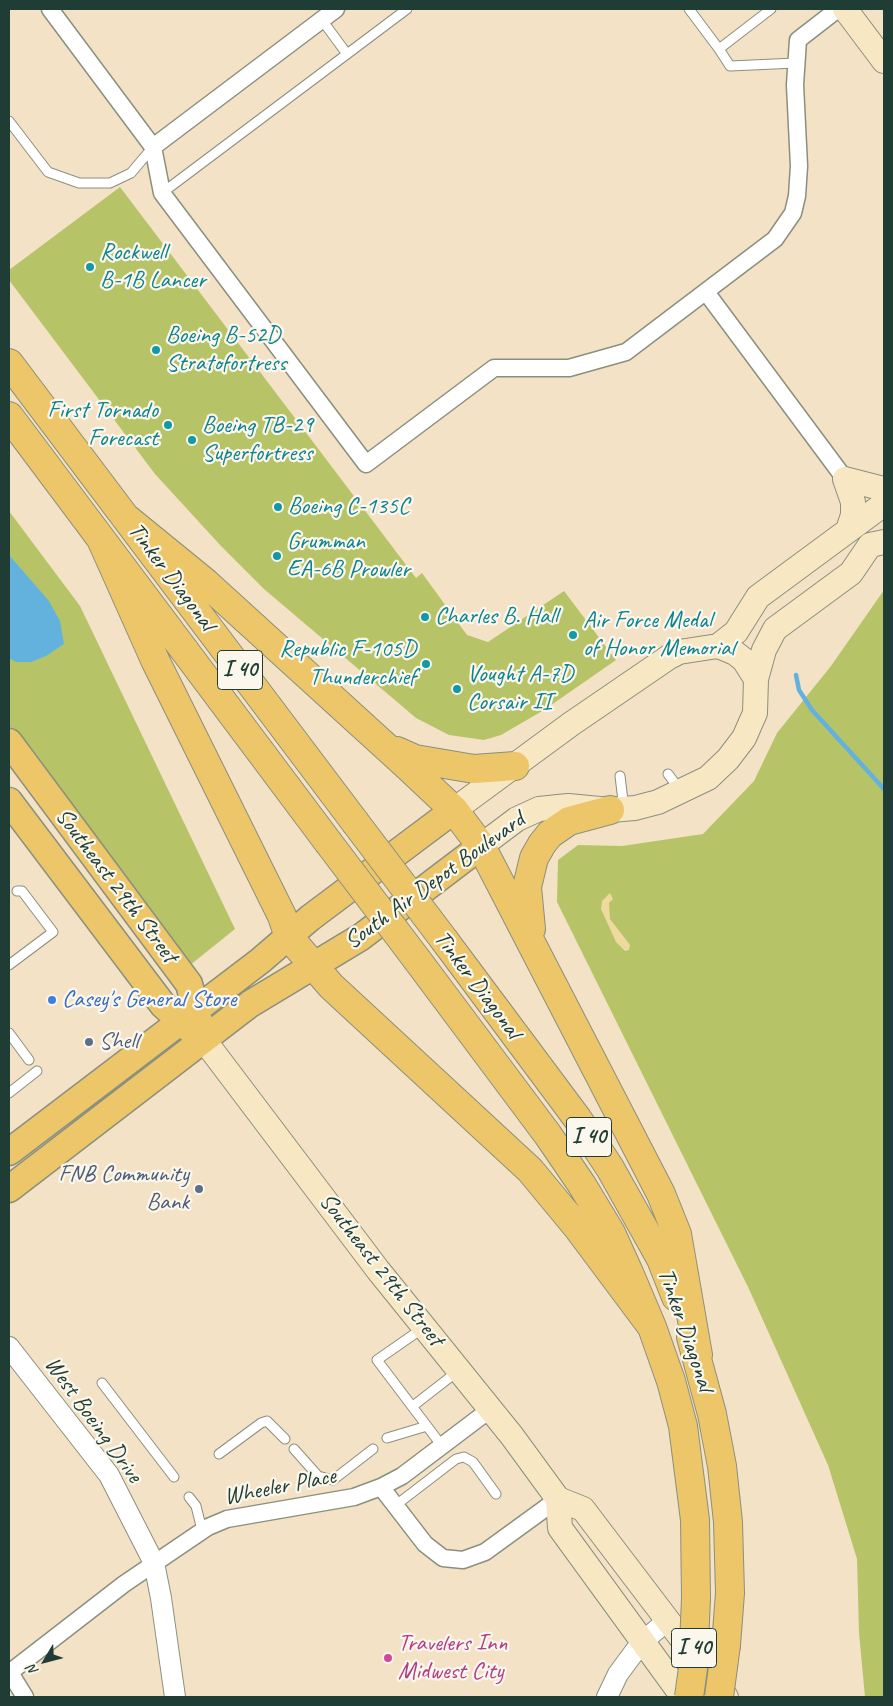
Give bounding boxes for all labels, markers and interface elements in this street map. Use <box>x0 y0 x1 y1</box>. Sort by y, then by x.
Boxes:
place label: Rockwell B-1B Lancer <box>100 239 206 295</box>
marker: Rockwell B-1B Lancer <box>84 261 96 273</box>
place label: Boeing B-52D Stratofortress <box>166 322 286 378</box>
marker: Boeing B-52D Stratofortress <box>150 344 162 356</box>
place label: First Tornado Forecast <box>48 397 158 453</box>
place label: Boeing TB-29 Superfortress <box>202 412 313 468</box>
marker: First Tornado Forecast <box>162 419 174 431</box>
marker: Boeing TB-29 Superfortress <box>186 434 198 446</box>
place label: Boeing C-135C <box>288 493 409 521</box>
marker: Boeing C-135C <box>272 501 284 513</box>
street label: Tinker Diagonal <box>121 517 221 637</box>
place label: Grumman EA-6B Prowler <box>287 528 410 584</box>
marker: Grumman EA-6B Prowler <box>271 550 283 562</box>
place label: Charles B. Hall <box>435 603 558 631</box>
place label: Air Force Medal of Honor Memorial <box>583 607 735 663</box>
marker: Charles B. Hall <box>419 611 431 623</box>
marker: Air Force Medal of Honor Memorial <box>567 629 579 641</box>
place label: Republic F-105D Thunderchief <box>279 636 416 692</box>
road number: I 40 <box>218 650 262 690</box>
marker: Republic F-105D Thunderchief <box>420 658 432 670</box>
place label: Vought A-7D Corsair II <box>467 661 573 717</box>
marker: Vought A-7D Corsair II <box>451 683 463 695</box>
street label: Southeast 29th Street <box>48 803 184 969</box>
street label: South Air Depot Boulevard <box>339 806 531 956</box>
street label: Tinker Diagonal <box>427 925 527 1045</box>
place label: Casey's General Store <box>62 986 236 1014</box>
marker: Casey's General Store <box>46 994 58 1006</box>
place label: Shell <box>99 1028 138 1056</box>
marker: Shell <box>83 1036 95 1048</box>
road number: I 40 <box>566 1118 612 1156</box>
place label: FNB Community Bank <box>58 1161 189 1217</box>
marker: FNB Community Bank <box>193 1183 205 1195</box>
street label: Southeast 29th Street <box>312 1188 450 1352</box>
street label: Tinker Diagonal <box>651 1265 719 1395</box>
street label: West Boeing Drive <box>38 1351 148 1489</box>
street label: Wheeler Place <box>222 1462 338 1512</box>
road number: I 40 <box>672 1629 716 1668</box>
place label: Travelers Inn Midwest City <box>398 1630 507 1686</box>
north arrow <box>20 1636 70 1686</box>
marker: Travelers Inn Midwest City <box>382 1652 394 1664</box>
text: N <box>23 1662 42 1679</box>

